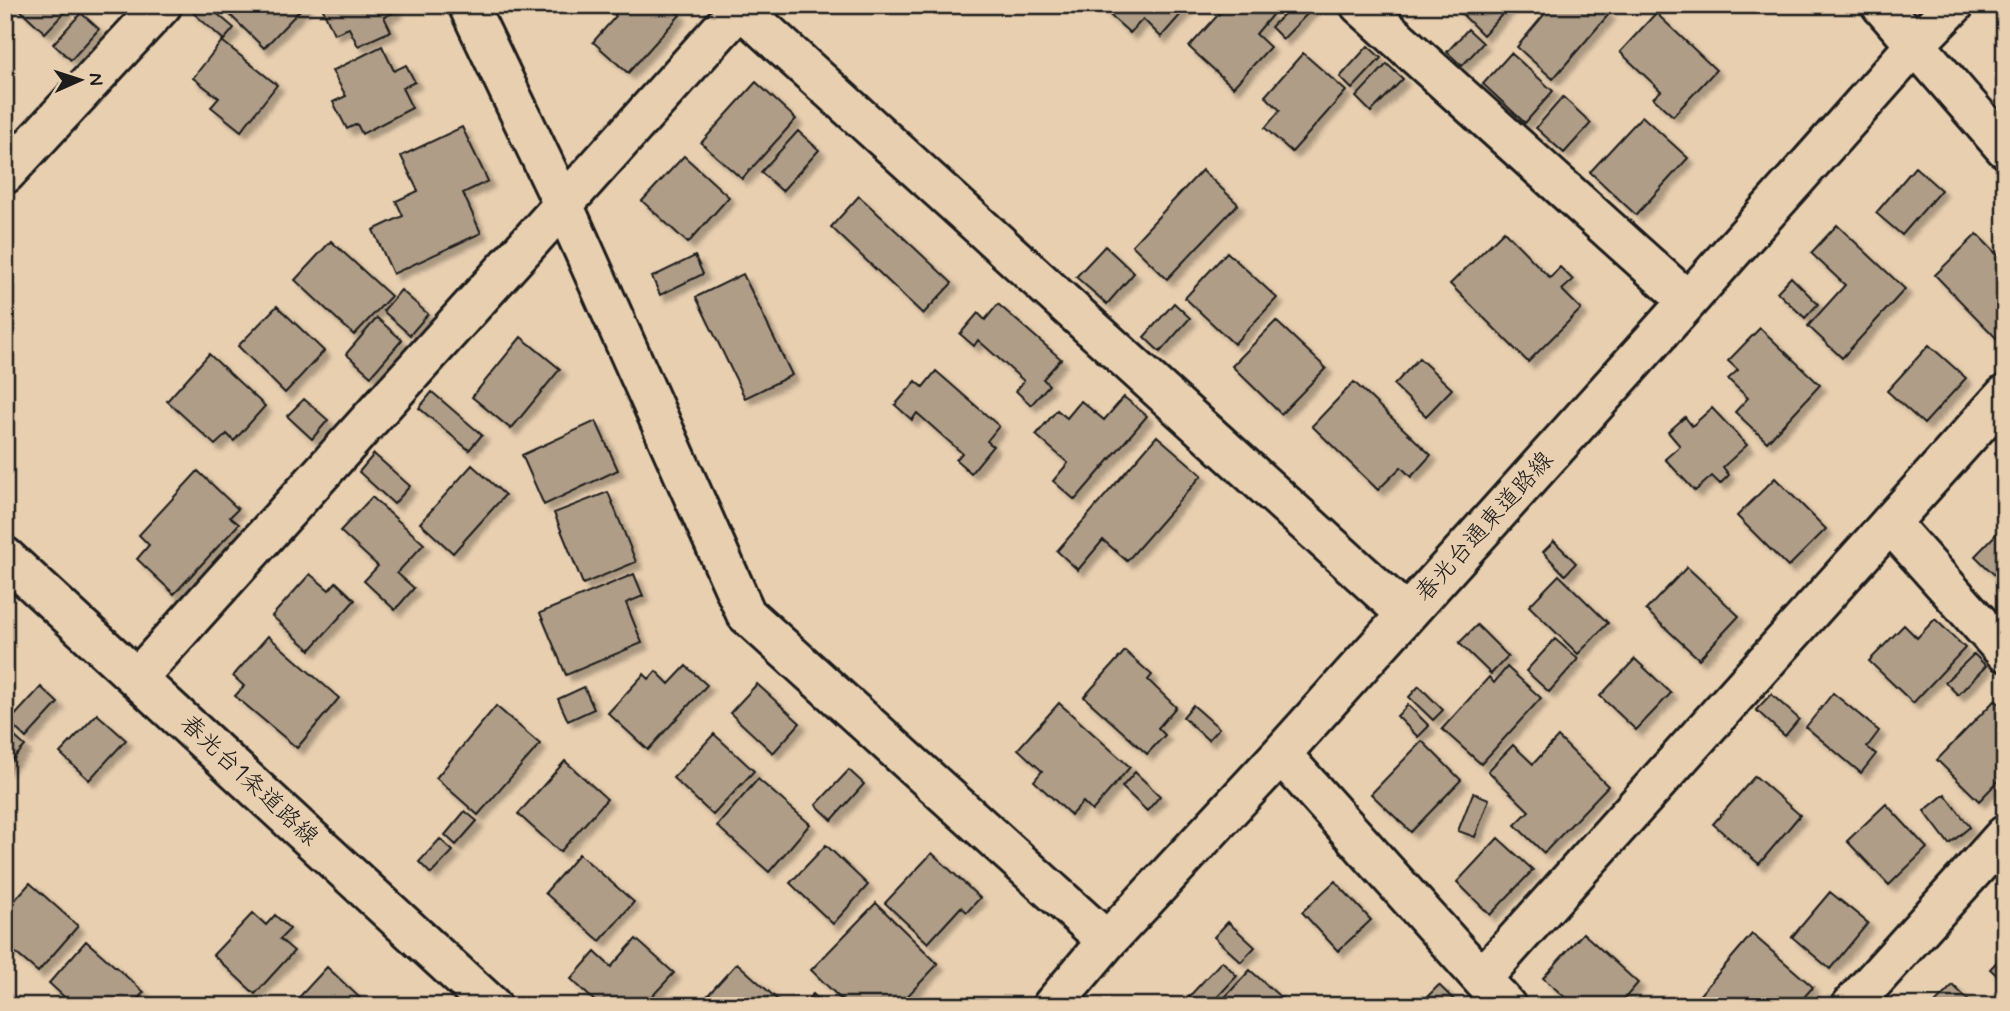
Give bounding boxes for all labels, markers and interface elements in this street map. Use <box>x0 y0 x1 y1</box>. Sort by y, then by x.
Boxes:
north arrow <box>46 46 116 116</box>
text: N <box>83 72 108 86</box>
street label: 春光台通東道路線 <box>1409 445 1561 609</box>
street label: 春光台1条道路線 <box>173 709 325 853</box>

